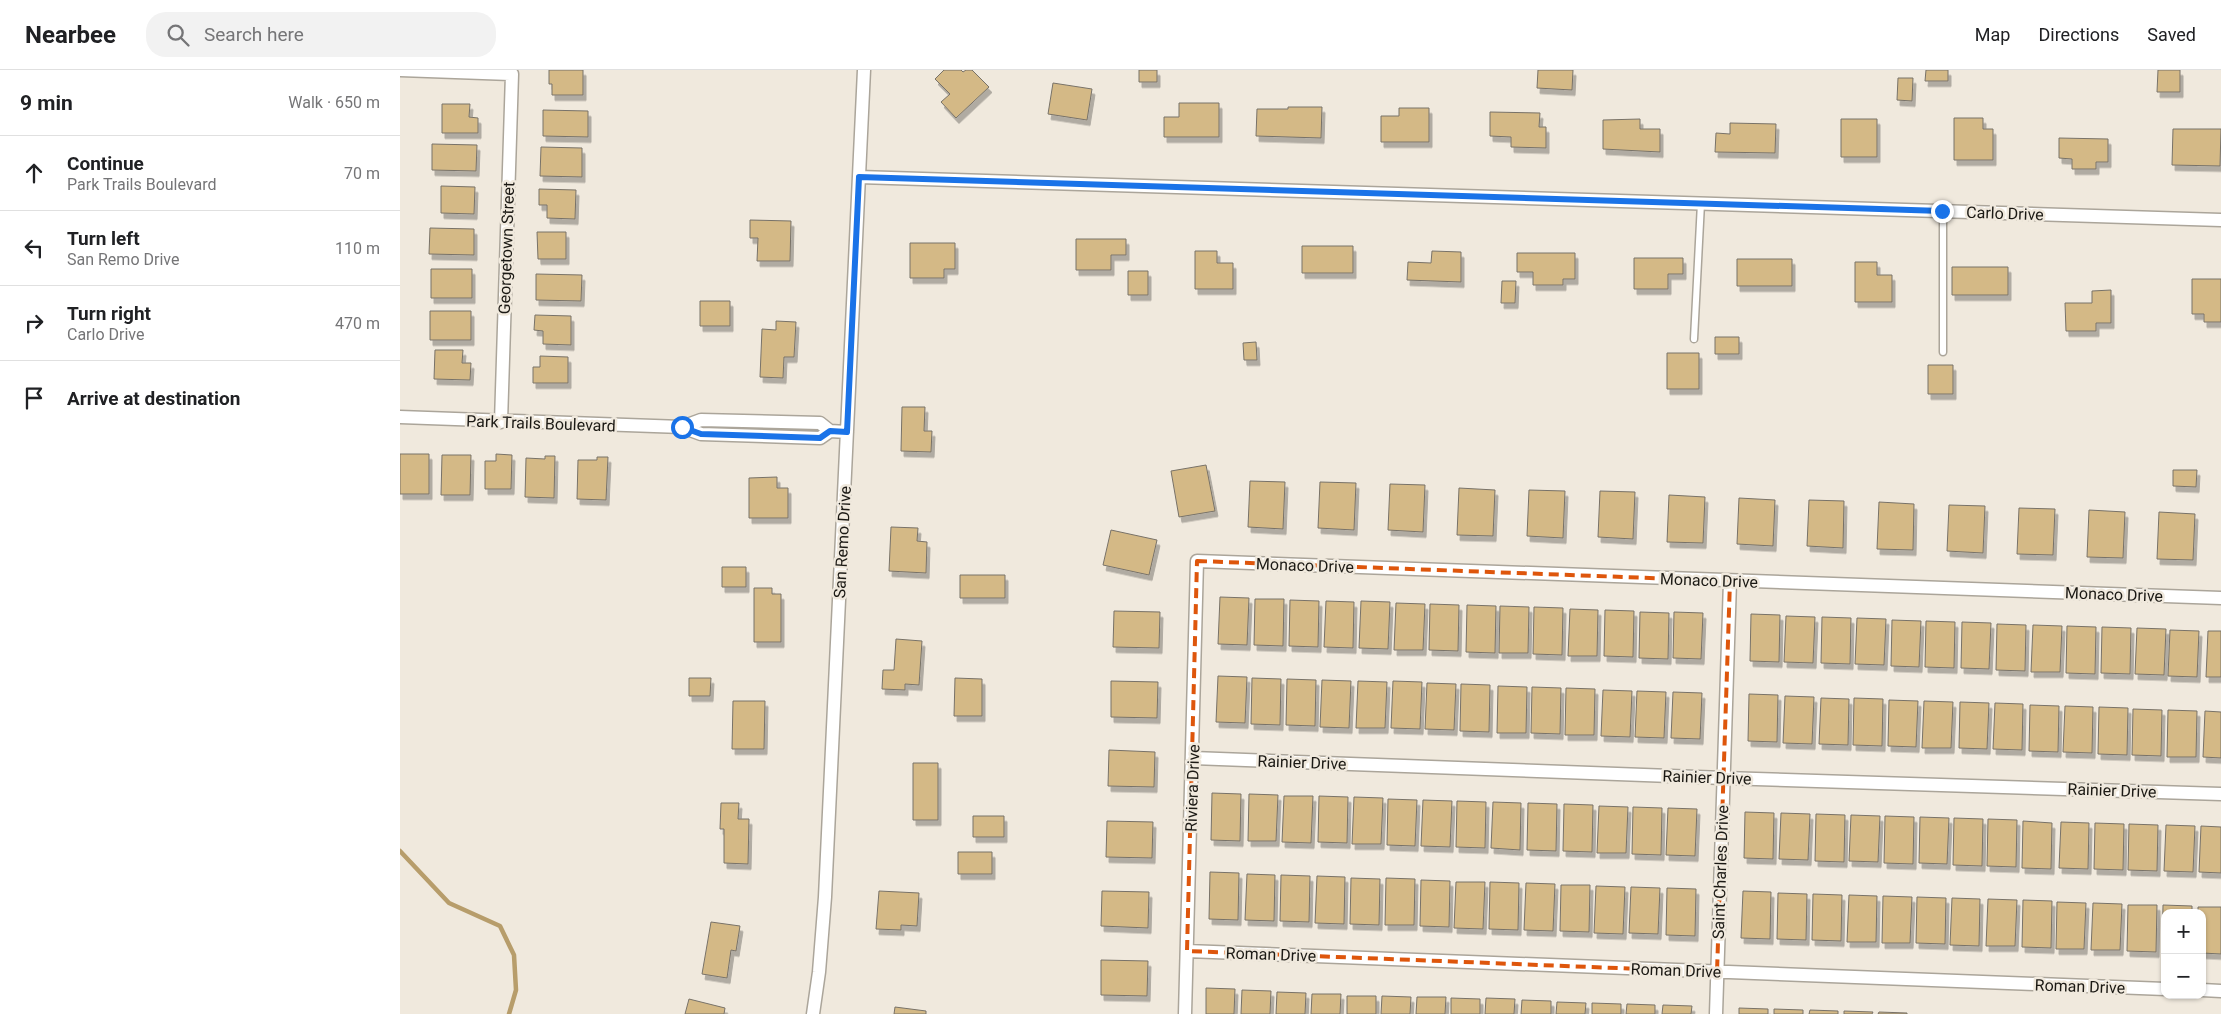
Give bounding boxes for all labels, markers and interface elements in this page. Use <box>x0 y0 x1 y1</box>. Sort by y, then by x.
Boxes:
search box <box>146 12 496 57</box>
text: Nearbee <box>25 21 116 49</box>
icon: search <box>164 21 192 49</box>
text: Search here <box>204 23 304 46</box>
text: Map <box>1975 24 2010 45</box>
text: Directions <box>2038 24 2119 45</box>
text: Saved <box>2147 24 2196 45</box>
text: 9 min <box>20 91 73 115</box>
text: Walk · 650 m <box>288 93 380 112</box>
text: Continue <box>67 152 144 175</box>
icon: ahead <box>20 159 48 187</box>
text: 70 m <box>344 164 380 183</box>
text: Park Trails Boulevard <box>67 175 217 194</box>
street label: Georgetown Street <box>495 181 518 315</box>
route end <box>1931 200 1954 223</box>
street label: Carlo Drive <box>1966 203 2044 224</box>
text: Turn left <box>67 227 140 250</box>
icon: left <box>20 234 48 262</box>
text: 110 m <box>335 239 380 258</box>
text: San Remo Drive <box>67 250 179 269</box>
text: Turn right <box>67 302 151 325</box>
icon: right <box>20 309 48 337</box>
text: 470 m <box>335 314 380 333</box>
text: Carlo Drive <box>67 325 144 344</box>
icon: arrive <box>20 384 48 412</box>
text: Arrive at destination <box>67 387 240 410</box>
street label: Park Trails Boulevard <box>466 411 616 436</box>
route start <box>671 416 694 439</box>
street label: San Remo Drive <box>830 485 855 599</box>
street label: Monaco Drive <box>1256 554 1354 577</box>
street label: Monaco Drive <box>1660 569 1758 592</box>
street label: Monaco Drive <box>2065 583 2163 606</box>
street label: Riviera Drive <box>1181 744 1204 832</box>
street label: Rainier Drive <box>1257 751 1347 774</box>
street label: Rainier Drive <box>1662 766 1752 789</box>
street label: Rainier Drive <box>2067 779 2157 802</box>
street label: Saint Charles Drive <box>1709 805 1732 939</box>
map controls <box>2161 909 2206 999</box>
button: + <box>2161 909 2206 954</box>
street label: Roman Drive <box>1225 943 1317 966</box>
button: − <box>2161 954 2206 999</box>
street label: Roman Drive <box>1630 959 1722 982</box>
street label: Roman Drive <box>2034 975 2126 998</box>

